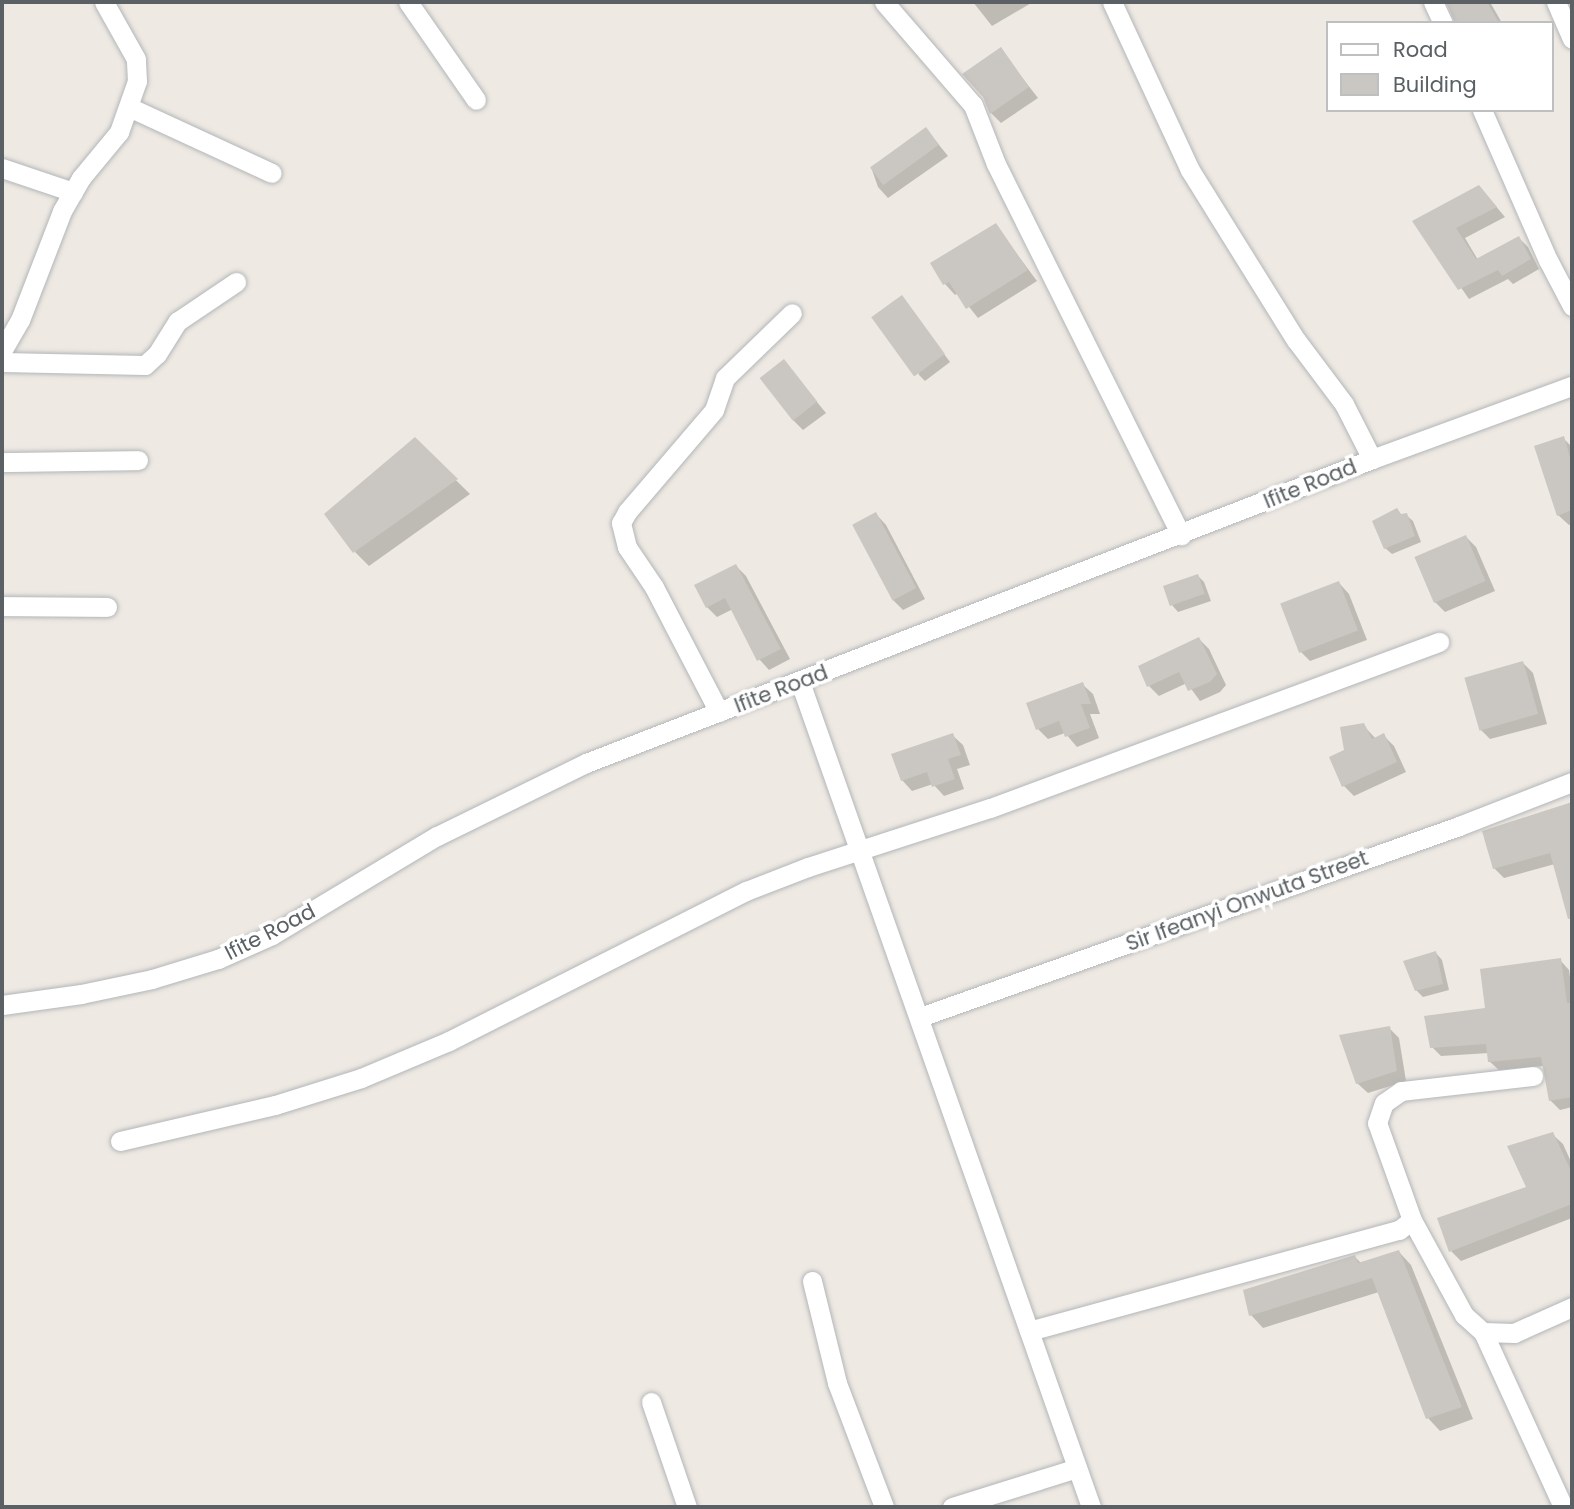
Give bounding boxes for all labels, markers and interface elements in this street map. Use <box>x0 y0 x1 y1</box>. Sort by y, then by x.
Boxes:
legend <box>1326 21 1553 112</box>
text: Road <box>1393 35 1448 64</box>
text: Building <box>1393 70 1477 99</box>
street label: Ifite Road <box>1260 454 1360 514</box>
street label: Ifite Road <box>731 660 831 718</box>
street label: Sir Ifeanyi Onwuta Street <box>1123 845 1371 957</box>
street label: Ifite Road <box>221 899 319 965</box>

